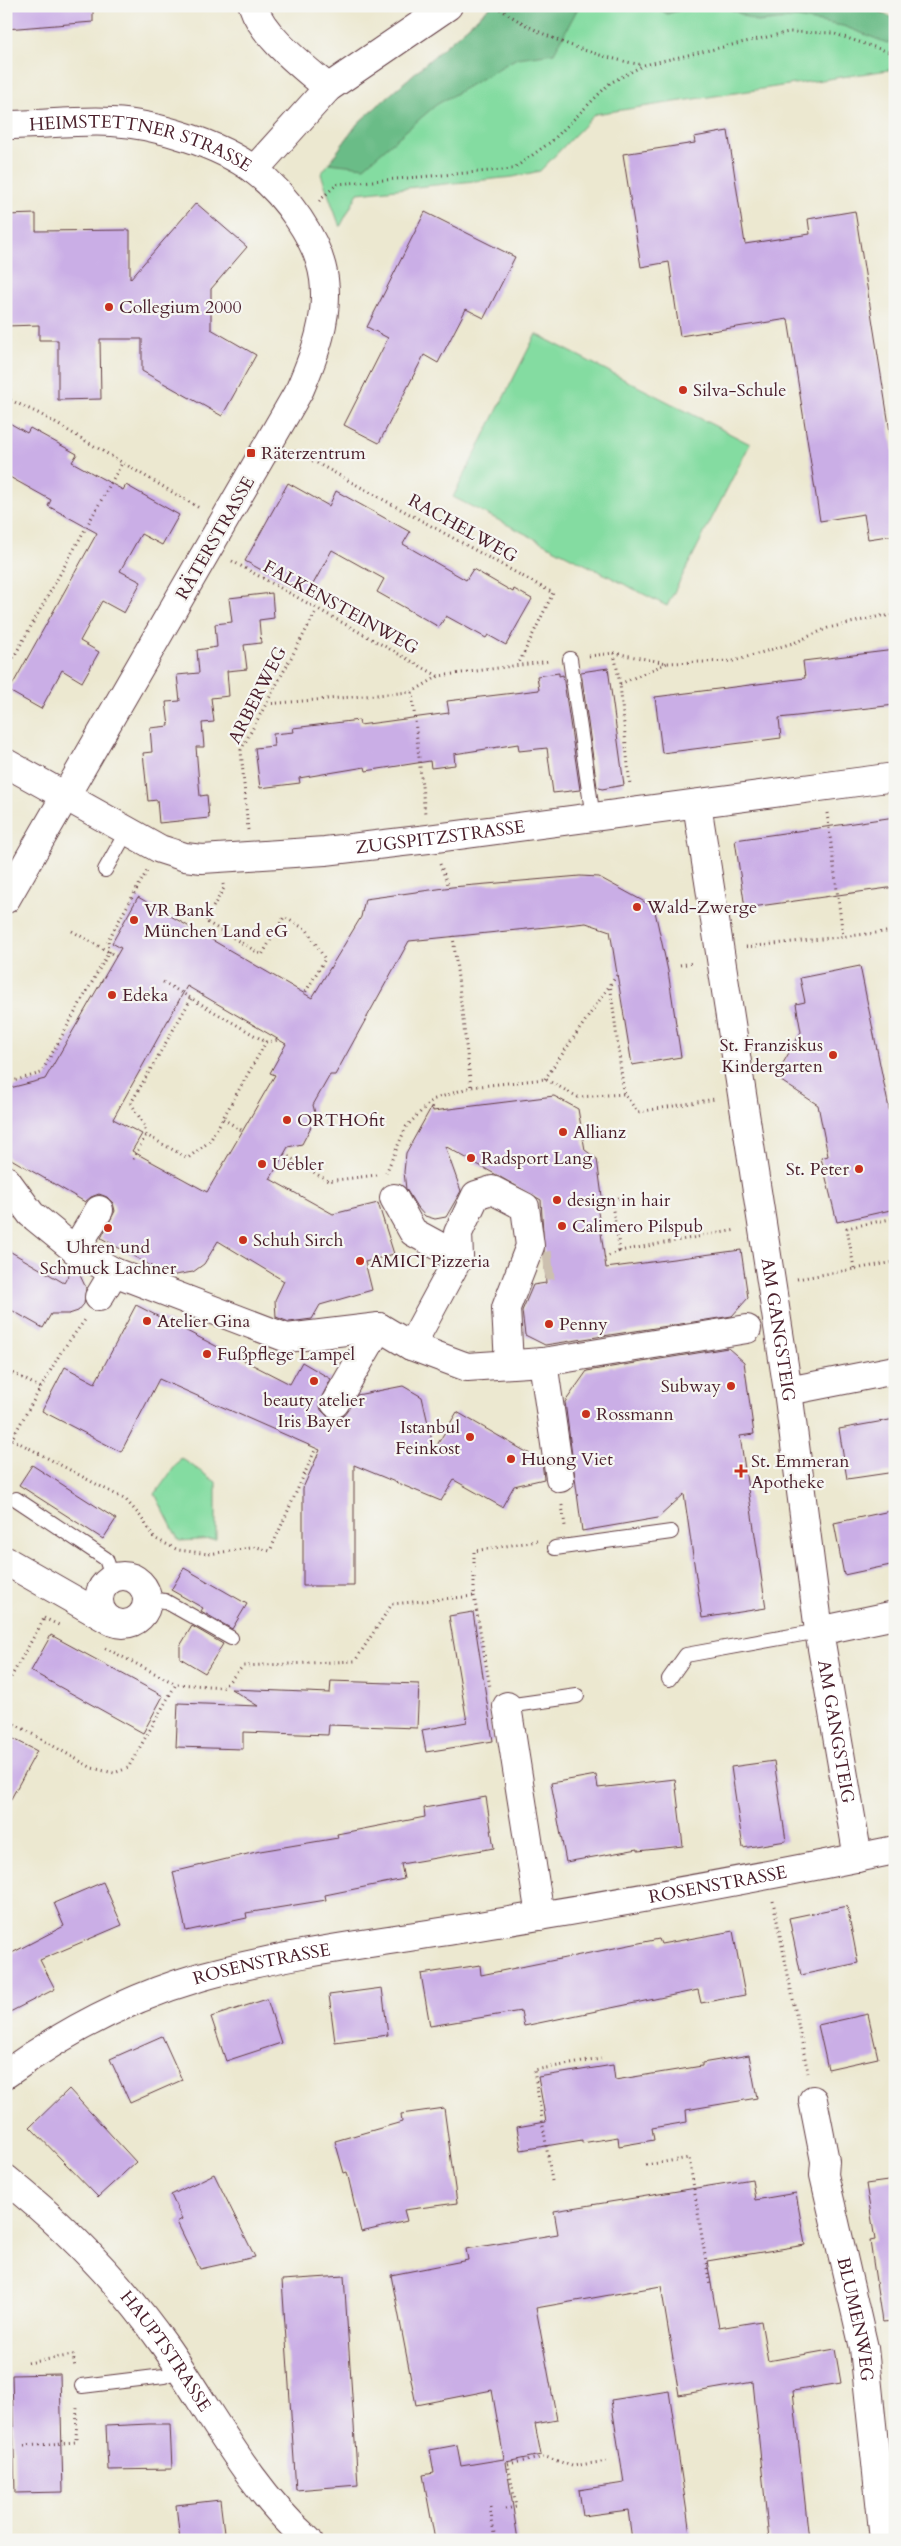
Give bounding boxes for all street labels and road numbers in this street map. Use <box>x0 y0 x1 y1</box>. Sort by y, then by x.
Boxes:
street label: HEIMSTETTNER STRASSE <box>29 110 257 178</box>
street label: RÄTERSTRASSE <box>170 472 261 605</box>
street label: RACHELWEG <box>404 488 522 569</box>
street label: FALKENSTEINWEG <box>259 554 423 661</box>
street label: ARBERWEG <box>222 642 293 748</box>
street label: ZUGSPITZSTRASSE <box>354 814 526 860</box>
street label: AM GANGSTEIG <box>755 1256 801 1403</box>
street label: AM GANGSTEIG <box>811 1658 860 1805</box>
street label: ROSENSTRASSE <box>647 1860 789 1910</box>
street label: ROSENSTRASSE <box>190 1937 332 1991</box>
street label: BLUMENWEG <box>830 2255 879 2383</box>
street label: HAUPTSTRASSE <box>114 2285 217 2417</box>

